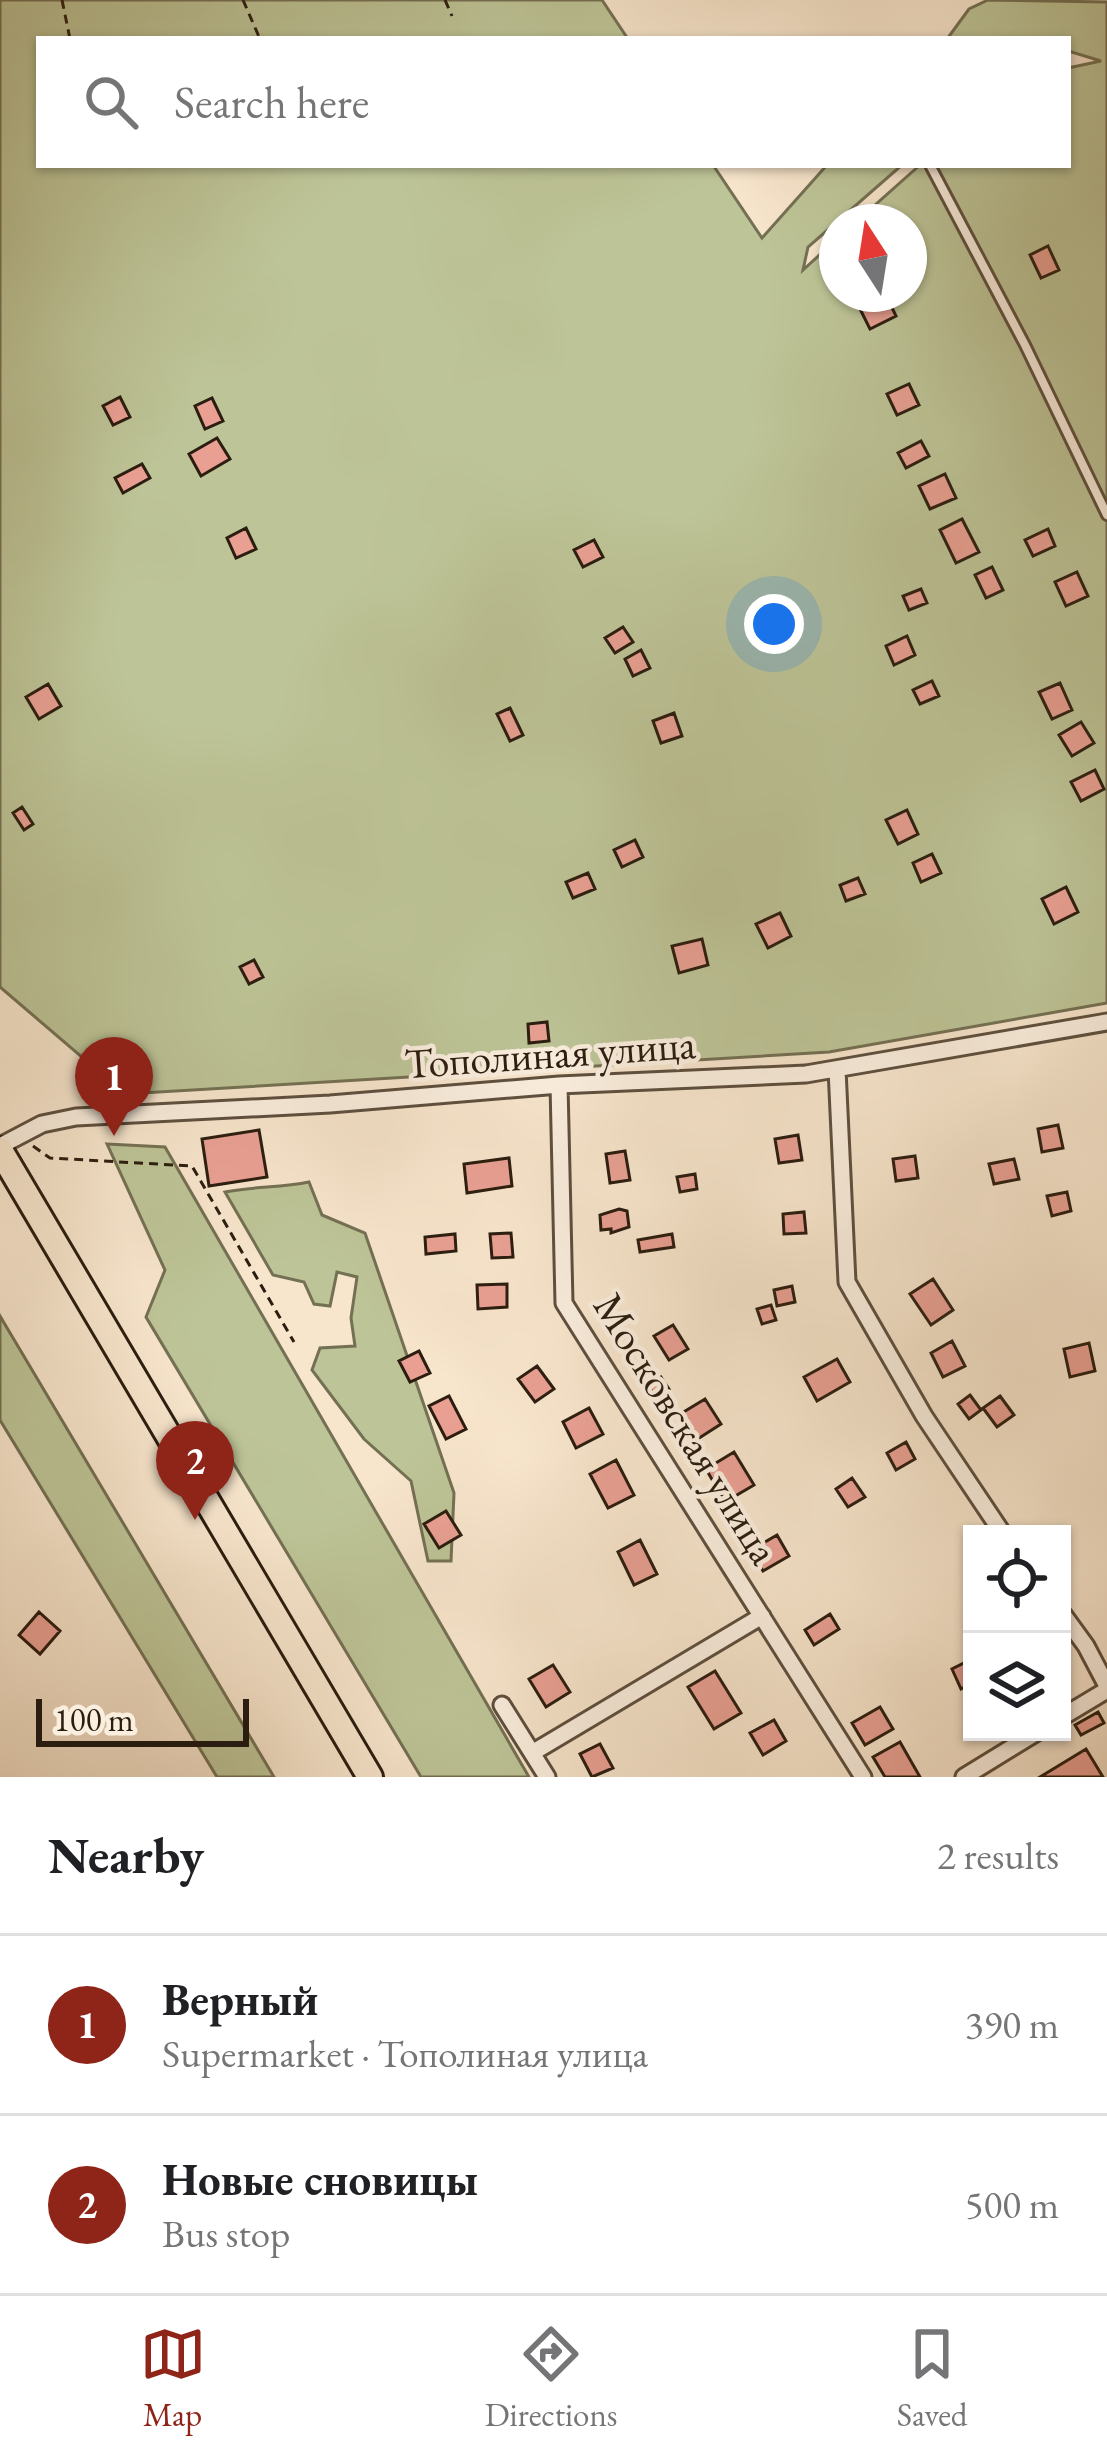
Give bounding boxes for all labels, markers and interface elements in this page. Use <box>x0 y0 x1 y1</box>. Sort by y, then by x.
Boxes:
search box <box>36 36 1071 168</box>
icon: search <box>78 69 144 135</box>
text: Search here <box>174 73 369 131</box>
north arrow <box>819 204 927 312</box>
your location <box>744 594 804 654</box>
street label: Тополиная улица <box>403 1016 698 1091</box>
pin: 1 <box>75 1037 153 1136</box>
street label: Московская улица <box>581 1282 792 1574</box>
pin: 2 <box>156 1421 234 1520</box>
map controls <box>963 1525 1071 1741</box>
button: locate <box>963 1525 1071 1633</box>
button: layers <box>963 1633 1071 1741</box>
scale bar <box>36 1693 249 1746</box>
text: 100 m <box>54 1698 134 1741</box>
text: Nearby <box>48 1822 204 1888</box>
text: 2 results <box>937 1830 1059 1881</box>
text: Верный <box>162 1970 319 2028</box>
text: 1 <box>77 1999 97 2050</box>
text: 390 m <box>965 1999 1059 2050</box>
text: Supermarket · Тополиная улица <box>162 2028 648 2079</box>
text: Новые сновицы <box>162 2150 478 2208</box>
text: 2 <box>77 2179 97 2230</box>
text: 500 m <box>965 2179 1059 2230</box>
text: Bus stop <box>162 2208 290 2259</box>
tab: Map <box>140 2321 206 2436</box>
tab: Directions <box>485 2321 618 2436</box>
tab: Saved <box>897 2321 967 2436</box>

